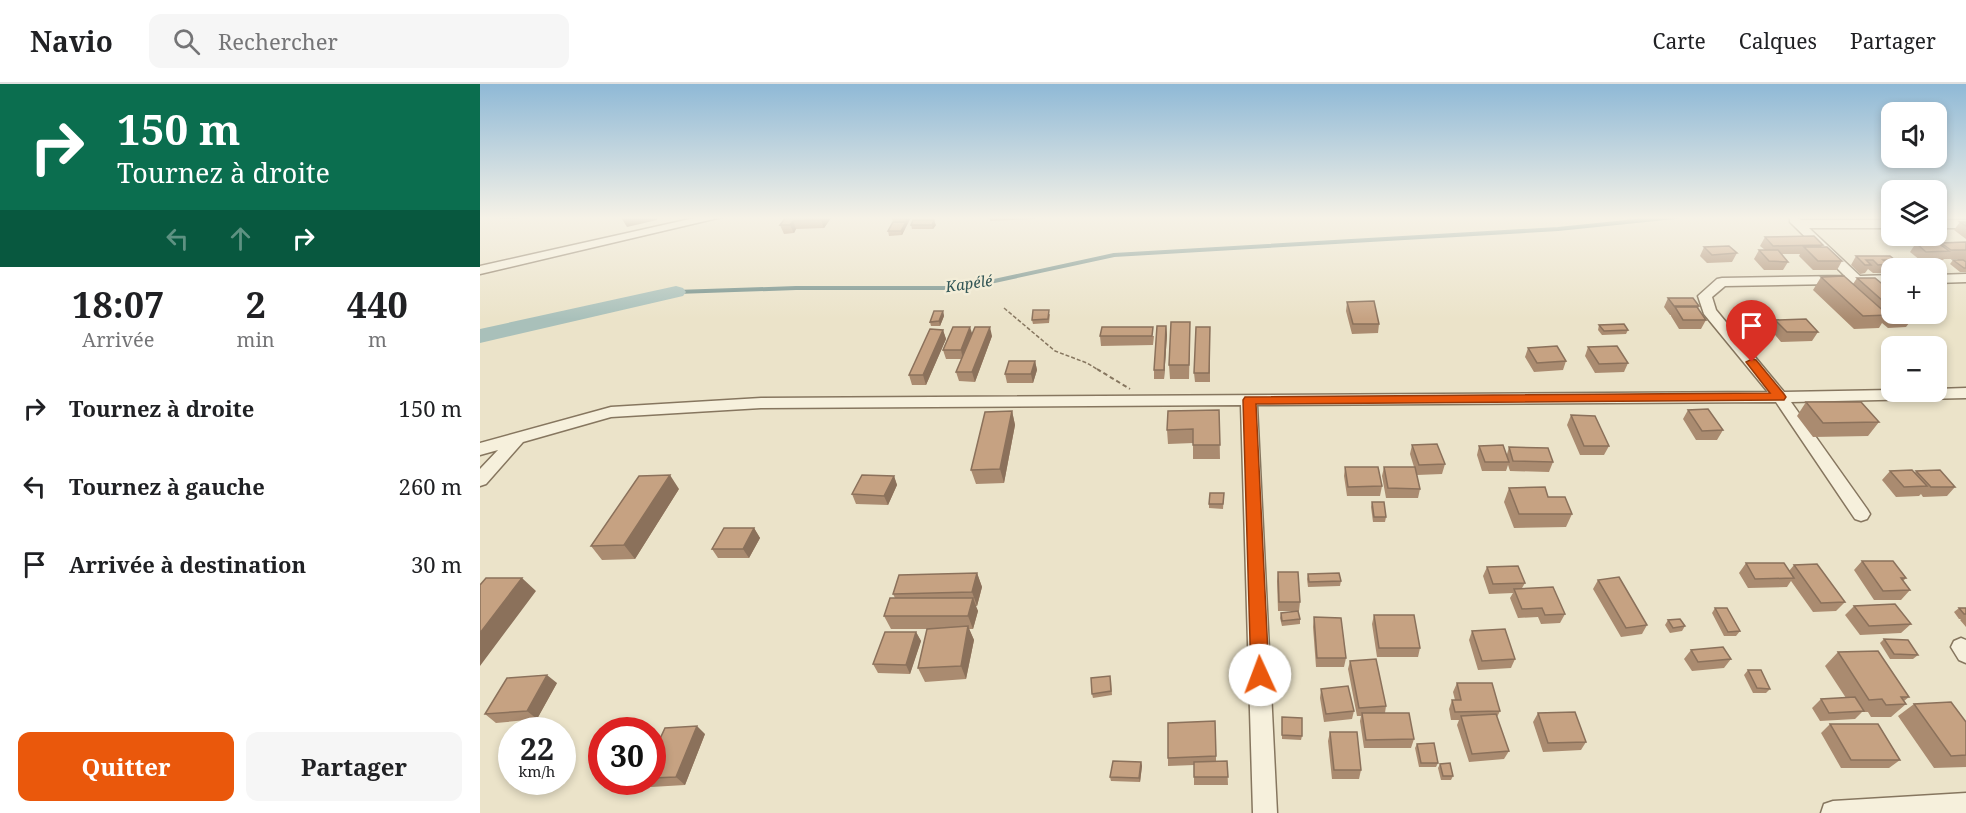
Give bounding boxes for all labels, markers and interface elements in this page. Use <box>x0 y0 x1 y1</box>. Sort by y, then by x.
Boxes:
search box <box>149 14 569 68</box>
text: Navio <box>30 22 113 60</box>
icon: search <box>170 25 203 58</box>
text: Rechercher <box>218 26 338 56</box>
text: Carte <box>1653 27 1706 55</box>
text: Calques <box>1739 27 1817 55</box>
text: Partager <box>1850 27 1936 55</box>
text: 150 m <box>117 100 241 157</box>
map controls <box>1881 102 1947 402</box>
button: sound <box>1881 102 1947 168</box>
icon: right <box>18 108 96 186</box>
text: Tournez à droite <box>117 154 330 191</box>
button: layers <box>1881 180 1947 246</box>
icon: left <box>161 222 194 255</box>
icon: ahead <box>224 222 257 255</box>
icon: right <box>287 222 320 255</box>
button: + <box>1881 258 1947 324</box>
water label: Kapélé <box>943 270 994 296</box>
text: 18:07 <box>72 280 164 329</box>
text: 2 <box>245 280 266 329</box>
text: 440 <box>347 280 408 329</box>
pin <box>1726 300 1777 362</box>
icon: arrive <box>1735 309 1768 342</box>
text: Arrivée <box>82 326 154 353</box>
text: min <box>237 326 275 353</box>
text: m <box>368 326 387 353</box>
button: − <box>1881 336 1947 402</box>
icon: right <box>18 392 51 425</box>
text: Tournez à droite <box>69 393 254 423</box>
text: 150 m <box>399 393 462 423</box>
icon: left <box>18 470 51 503</box>
text: Tournez à gauche <box>69 471 265 501</box>
text: 260 m <box>399 471 462 501</box>
icon: arrive <box>18 548 51 581</box>
text: Arrivée à destination <box>69 549 306 579</box>
text: 30 m <box>411 549 462 579</box>
position arrow <box>1228 643 1292 707</box>
speed limit sign: 30 <box>588 717 666 795</box>
text: 22 <box>520 728 554 769</box>
button: Quitter <box>18 732 234 801</box>
button: Partager <box>246 732 462 801</box>
text: km/h <box>519 761 555 781</box>

